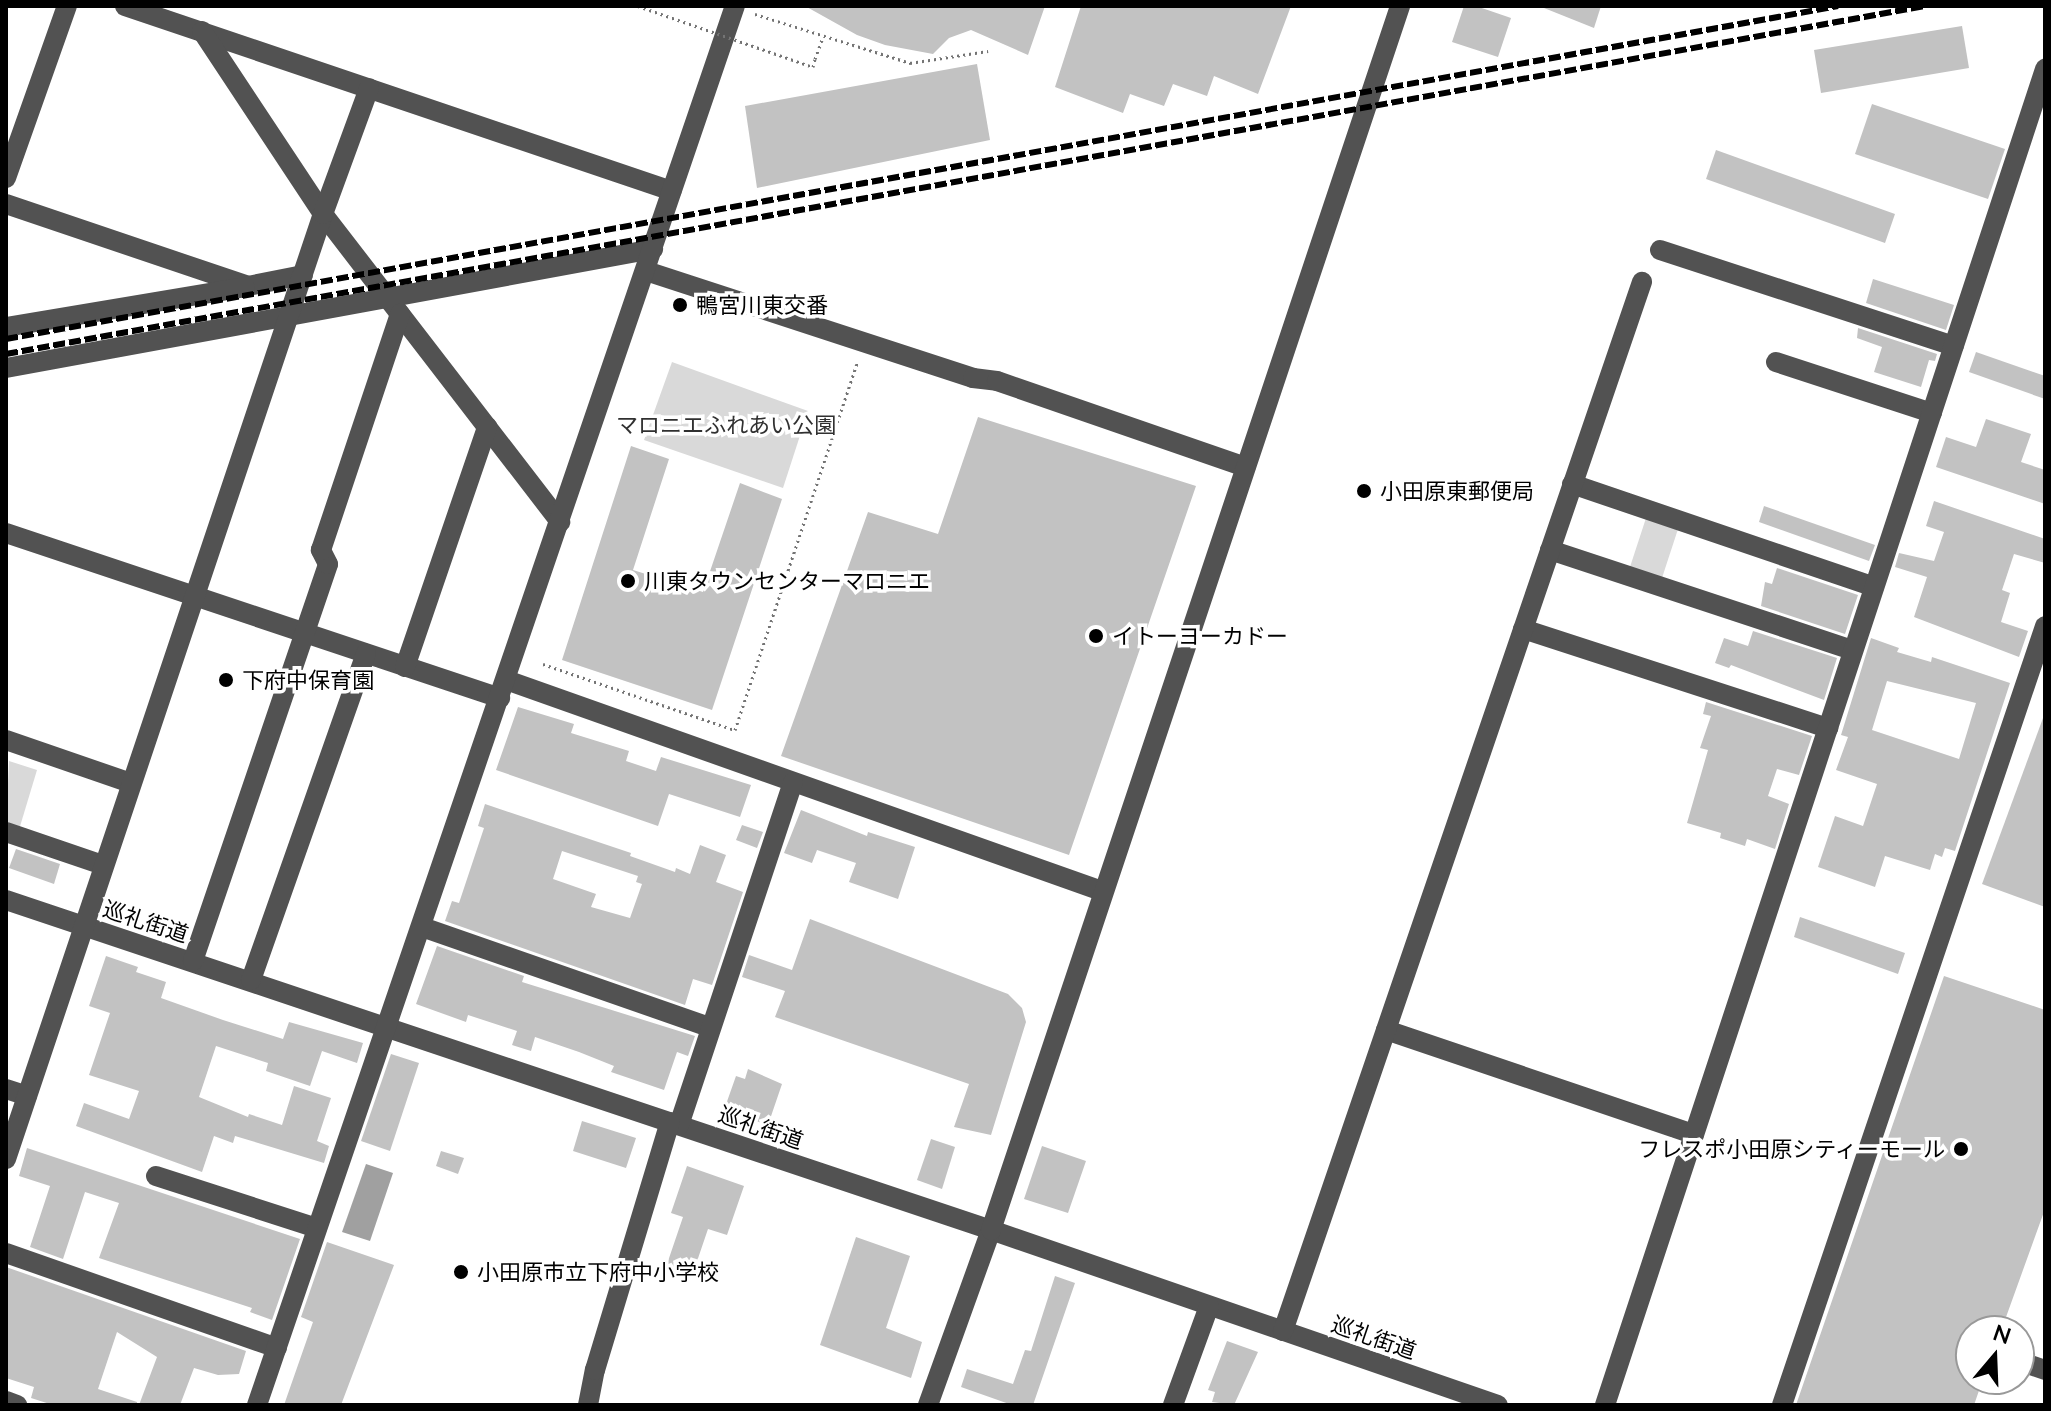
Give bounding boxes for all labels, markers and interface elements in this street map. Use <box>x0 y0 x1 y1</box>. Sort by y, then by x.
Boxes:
place label: 鴨宮川東交番 <box>696 292 828 318</box>
marker: 鴨宮川東交番 <box>671 296 689 314</box>
park label: マロニエふれあい公園 <box>616 412 836 438</box>
place label: 小田原東郵便局 <box>1380 478 1534 504</box>
marker: 小田原東郵便局 <box>1355 482 1373 500</box>
place label: 川東タウンセンターマロニエ <box>644 568 930 594</box>
marker: 川東タウンセンターマロニエ <box>619 572 637 590</box>
place label: イトーヨーカドー <box>1112 623 1288 649</box>
marker: イトーヨーカドー <box>1087 627 1105 645</box>
place label: 下府中保育園 <box>242 667 374 693</box>
marker: 下府中保育園 <box>217 671 235 689</box>
street label: 巡礼街道 <box>100 895 192 947</box>
street label: 巡礼街道 <box>715 1100 807 1154</box>
place label: フレスポ小田原シティーモール <box>1637 1136 1945 1162</box>
marker: フレスポ小田原シティーモール <box>1952 1140 1970 1158</box>
place label: 小田原市立下府中小学校 <box>477 1259 719 1285</box>
marker: 小田原市立下府中小学校 <box>452 1263 470 1281</box>
street label: 巡礼街道 <box>1328 1310 1420 1364</box>
north arrow <box>1955 1315 2035 1395</box>
text: N <box>1990 1318 2015 1349</box>

